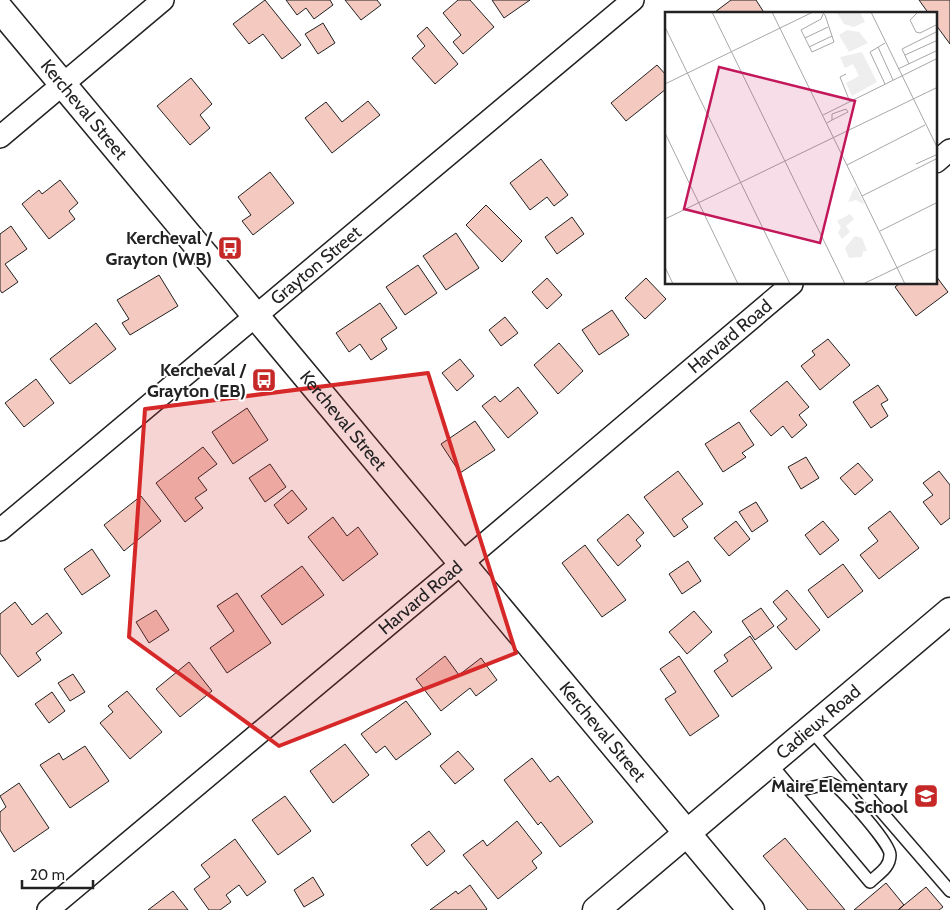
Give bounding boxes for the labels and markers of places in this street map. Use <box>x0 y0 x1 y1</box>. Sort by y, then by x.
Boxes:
place label: Kercheval / Grayton (WB) <box>106 227 213 270</box>
bus stop icon: Kercheval / Grayton (WB) <box>217 235 243 261</box>
place label: Kercheval / Grayton (EB) <box>147 359 247 402</box>
bus stop icon: Kercheval / Grayton (EB) <box>251 367 277 393</box>
place label: Maire Elementary School <box>771 775 908 818</box>
school or university icon: Maire Elementary School <box>913 783 939 809</box>

